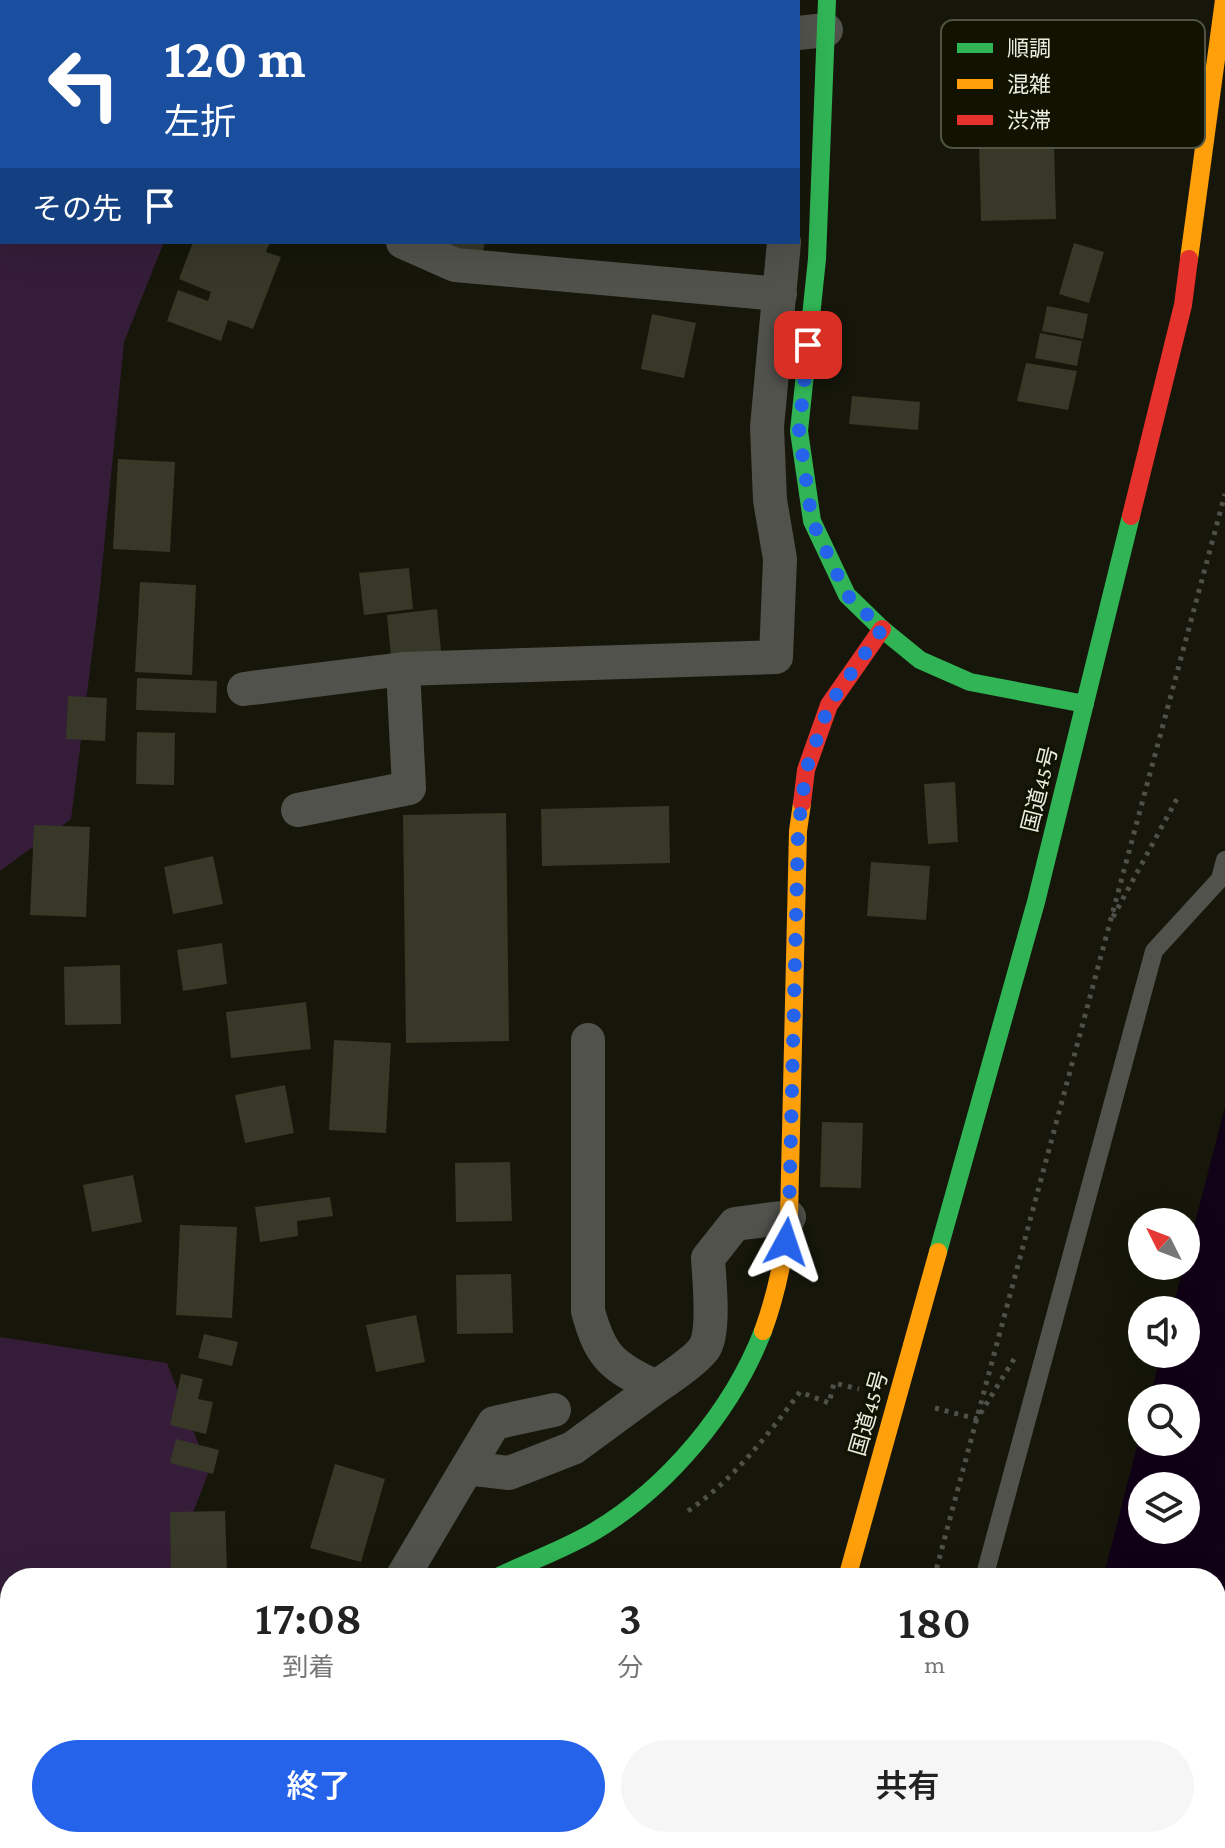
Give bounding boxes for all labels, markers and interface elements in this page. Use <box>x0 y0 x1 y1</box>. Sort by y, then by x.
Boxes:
legend <box>941 20 1205 148</box>
text: 120 m <box>164 27 306 89</box>
icon: left <box>32 32 136 136</box>
text: 順調 <box>1007 36 1051 61</box>
text: 混雑 <box>1007 72 1051 97</box>
text: 左折 <box>164 102 236 142</box>
text: 渋滞 <box>1007 108 1051 133</box>
icon: arrive <box>138 184 182 228</box>
text: その先 <box>32 192 122 225</box>
pin <box>774 311 842 379</box>
icon: arrive <box>786 323 830 367</box>
street label: 国道45号 <box>1017 744 1062 835</box>
position arrow <box>744 1200 828 1284</box>
north arrow <box>1128 1208 1200 1280</box>
map controls <box>1128 1208 1200 1544</box>
button: sound <box>1128 1296 1200 1368</box>
street label: 国道45号 <box>844 1368 893 1459</box>
button: search <box>1128 1384 1200 1456</box>
button: layers <box>1128 1472 1200 1544</box>
text: 17:08 <box>255 1591 362 1644</box>
text: 3 <box>619 1591 642 1644</box>
text: 180 <box>898 1595 971 1648</box>
text: m <box>924 1650 945 1679</box>
text: 到着 <box>283 1653 335 1682</box>
text: 分 <box>617 1653 643 1682</box>
button: 終了 <box>32 1740 605 1832</box>
button: 共有 <box>621 1740 1194 1832</box>

